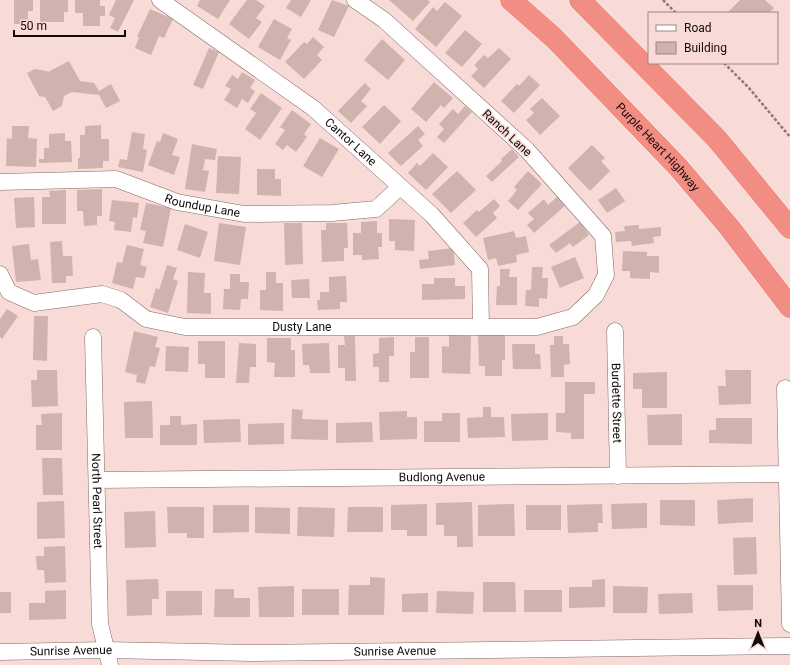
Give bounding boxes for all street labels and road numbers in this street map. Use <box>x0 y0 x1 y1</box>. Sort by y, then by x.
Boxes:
street label: Purple Heart Highway <box>613 100 703 194</box>
street label: Ranch Lane <box>479 107 535 159</box>
street label: Cantor Lane <box>322 115 379 169</box>
street label: Roundup Lane <box>163 191 241 220</box>
street label: Dusty Lane <box>272 320 331 334</box>
street label: Burdette Street <box>609 363 624 443</box>
street label: North Pearl Street <box>89 453 105 549</box>
street label: Budlong Avenue <box>399 470 485 484</box>
street label: Sunrise Avenue <box>30 643 112 658</box>
street label: Sunrise Avenue <box>354 644 436 659</box>

